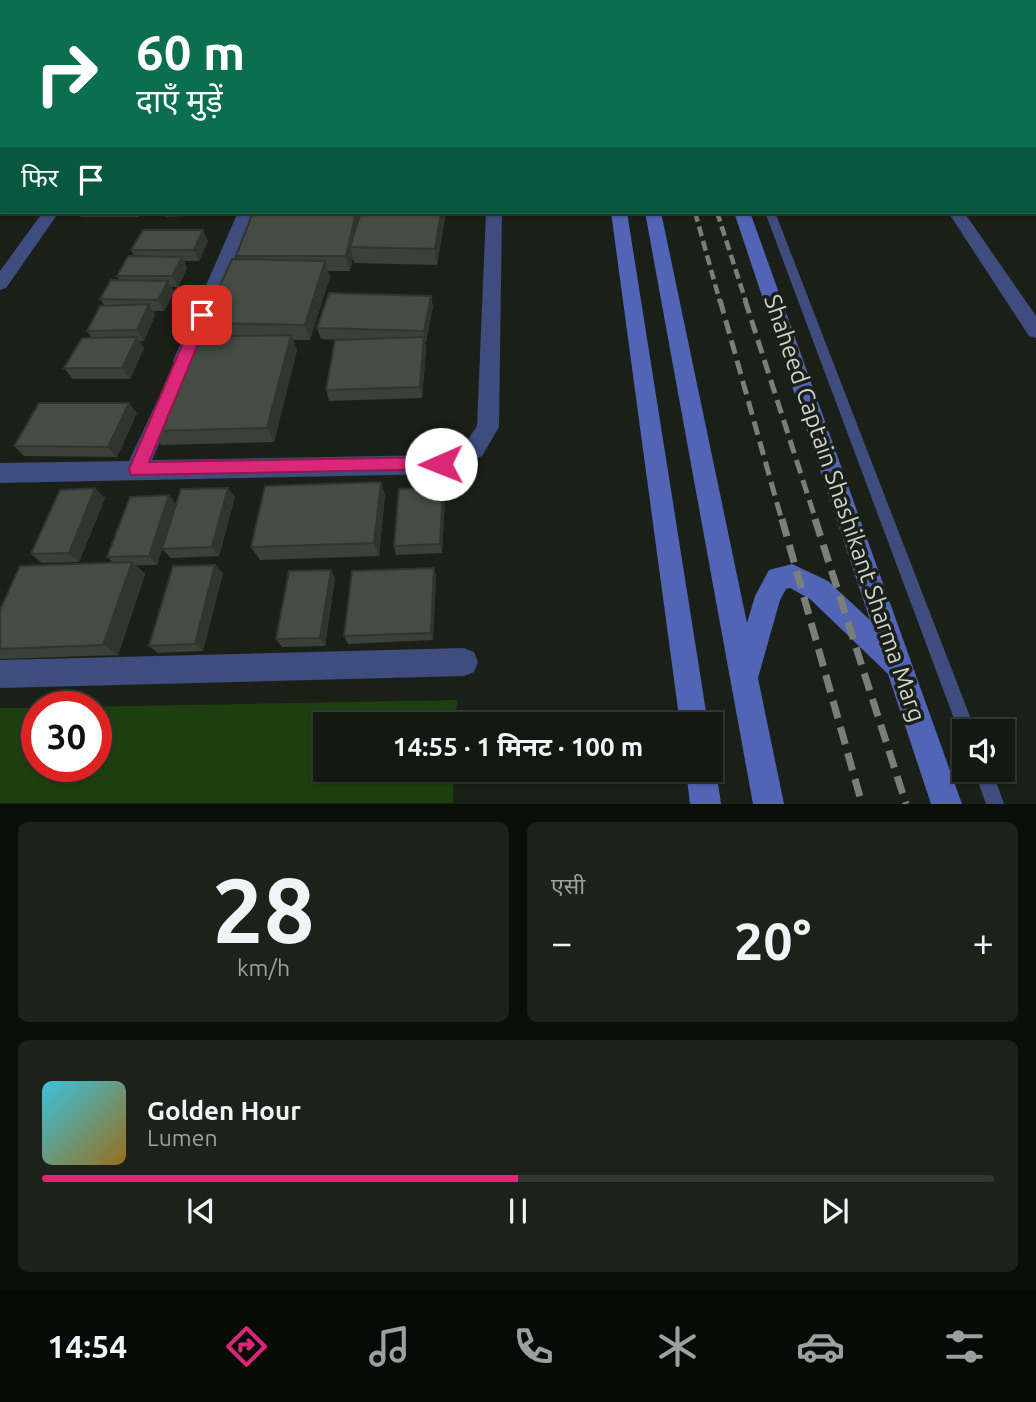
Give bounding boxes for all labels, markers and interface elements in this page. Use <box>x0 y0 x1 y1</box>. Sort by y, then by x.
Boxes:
text: 60 m <box>136 24 245 79</box>
icon: right <box>21 28 112 119</box>
text: दाएँ मुड़ें <box>136 82 223 118</box>
icon: arrive <box>72 161 110 199</box>
text: फिर <box>21 163 58 192</box>
pin <box>172 285 232 345</box>
street label: Shaheed Captain Shashikant Sharma Marg <box>759 291 931 725</box>
icon: arrive <box>183 296 221 334</box>
position arrow <box>404 427 478 501</box>
speed limit sign: 30 <box>21 691 112 782</box>
map controls <box>952 719 1015 782</box>
button: sound <box>952 719 1015 782</box>
text: 14:55 · 1 मिनट · 100 m <box>393 732 643 761</box>
text: 28 <box>212 858 315 960</box>
text: एसी <box>551 873 585 898</box>
text: 20° <box>734 912 811 970</box>
text: − <box>551 921 572 963</box>
text: + <box>973 921 994 963</box>
text: km/h <box>237 955 290 980</box>
text: Golden Hour <box>147 1096 301 1125</box>
text: Lumen <box>147 1125 218 1150</box>
icon: previous <box>182 1192 220 1230</box>
icon: pause <box>499 1192 537 1230</box>
icon: next <box>816 1192 854 1230</box>
icon: directions <box>222 1322 271 1371</box>
icon: music <box>365 1322 414 1371</box>
icon: phone <box>509 1322 558 1371</box>
icon: climate <box>653 1322 702 1371</box>
icon: car <box>796 1322 845 1371</box>
icon: filters <box>940 1322 989 1371</box>
text: 14:54 <box>47 1328 127 1364</box>

